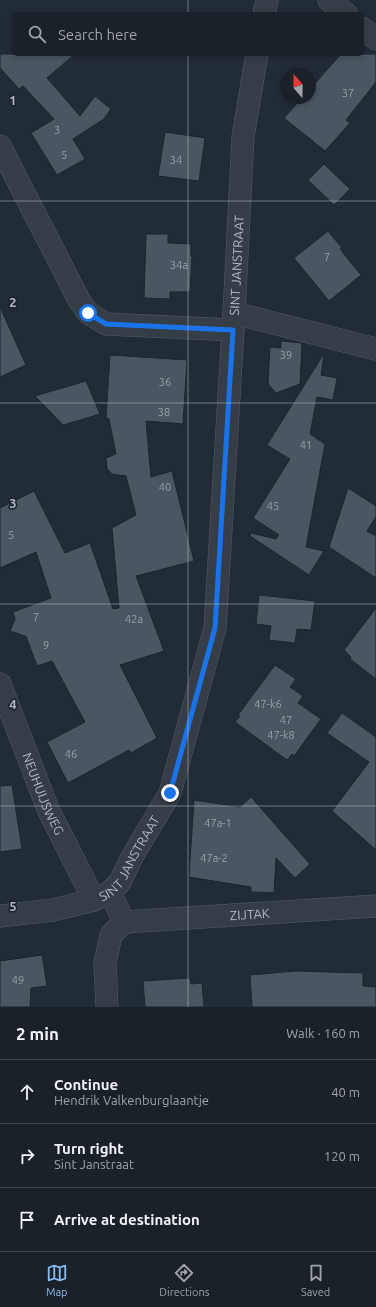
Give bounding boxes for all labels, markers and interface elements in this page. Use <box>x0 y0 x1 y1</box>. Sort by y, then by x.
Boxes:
search box <box>12 12 364 56</box>
icon: search <box>26 23 48 45</box>
text: Search here <box>58 26 137 43</box>
north arrow <box>280 68 316 104</box>
house number: 37 <box>342 87 354 99</box>
text: 1 <box>9 93 17 107</box>
house number: 3 <box>54 124 60 136</box>
house number: 5 <box>61 149 67 161</box>
house number: 34 <box>170 154 182 166</box>
street label: SINT JANSTRAAT <box>227 215 246 316</box>
house number: 7 <box>324 251 330 263</box>
house number: 34a <box>170 259 188 271</box>
text: 2 <box>9 295 17 309</box>
route start <box>79 304 97 322</box>
house number: 39 <box>280 349 292 361</box>
house number: 36 <box>159 376 171 388</box>
house number: 38 <box>158 406 170 418</box>
house number: 41 <box>300 439 312 451</box>
house number: 40 <box>159 481 171 493</box>
text: 3 <box>9 496 17 510</box>
house number: 45 <box>267 500 279 512</box>
house number: 5 <box>8 529 14 541</box>
house number: 7 <box>33 611 39 623</box>
house number: 42a <box>125 613 143 625</box>
house number: 9 <box>43 639 49 651</box>
text: 4 <box>9 697 17 711</box>
house number: 47-k6 <box>254 698 282 710</box>
house number: 47 <box>280 714 292 726</box>
house number: 47-k8 <box>267 729 295 741</box>
house number: 46 <box>65 748 77 760</box>
street label: NEUHUIJSWEG <box>20 751 67 837</box>
route end <box>161 784 179 802</box>
street label: SINT JANSTRAAT <box>97 813 162 903</box>
house number: 47a-1 <box>204 817 232 829</box>
house number: 47a-2 <box>200 852 228 864</box>
text: 5 <box>9 899 17 913</box>
street label: ZIJTAK <box>229 906 270 922</box>
house number: 49 <box>12 974 24 986</box>
text: 2 min <box>16 1024 59 1043</box>
text: Walk · 160 m <box>286 1026 360 1040</box>
text: Continue <box>54 1076 118 1093</box>
icon: ahead <box>16 1081 38 1103</box>
text: 40 m <box>331 1085 360 1099</box>
text: Hendrik Valkenburglaantje <box>54 1093 209 1107</box>
text: Turn right <box>54 1140 124 1157</box>
icon: right <box>16 1145 38 1167</box>
text: 120 m <box>324 1149 360 1163</box>
text: Sint Janstraat <box>54 1157 134 1171</box>
icon: arrive <box>16 1209 38 1231</box>
text: Arrive at destination <box>54 1211 200 1228</box>
tab: Map <box>46 1262 68 1298</box>
tab: Directions <box>159 1262 209 1298</box>
tab: Saved <box>301 1262 330 1298</box>

